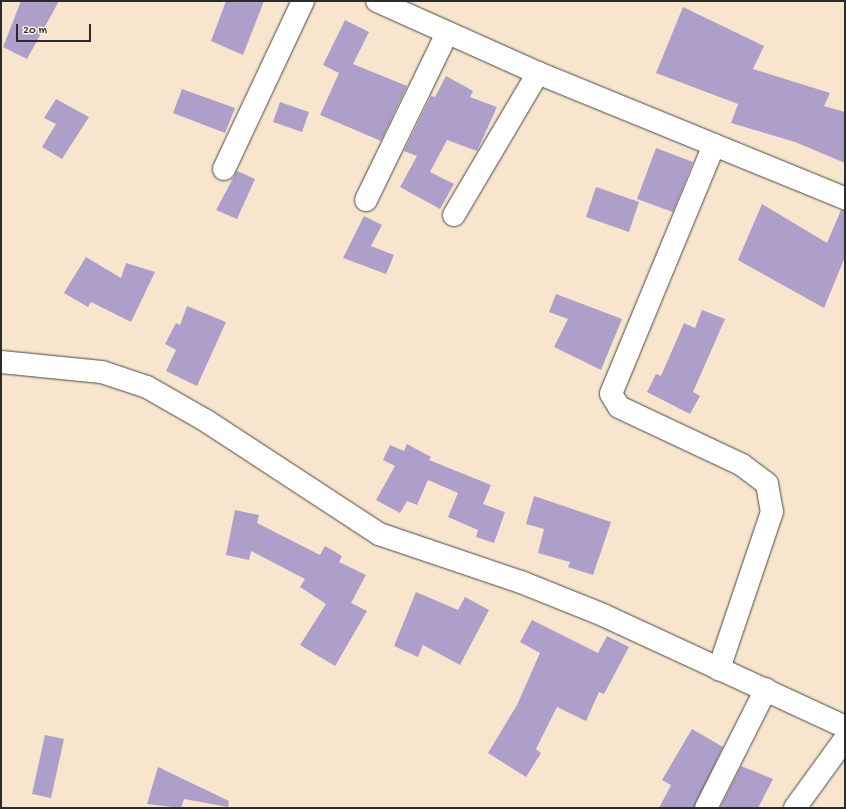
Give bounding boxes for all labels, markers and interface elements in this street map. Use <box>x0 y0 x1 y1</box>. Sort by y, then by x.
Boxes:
scale bar <box>18 16 93 42</box>
text: 20 m <box>23 24 47 38</box>

